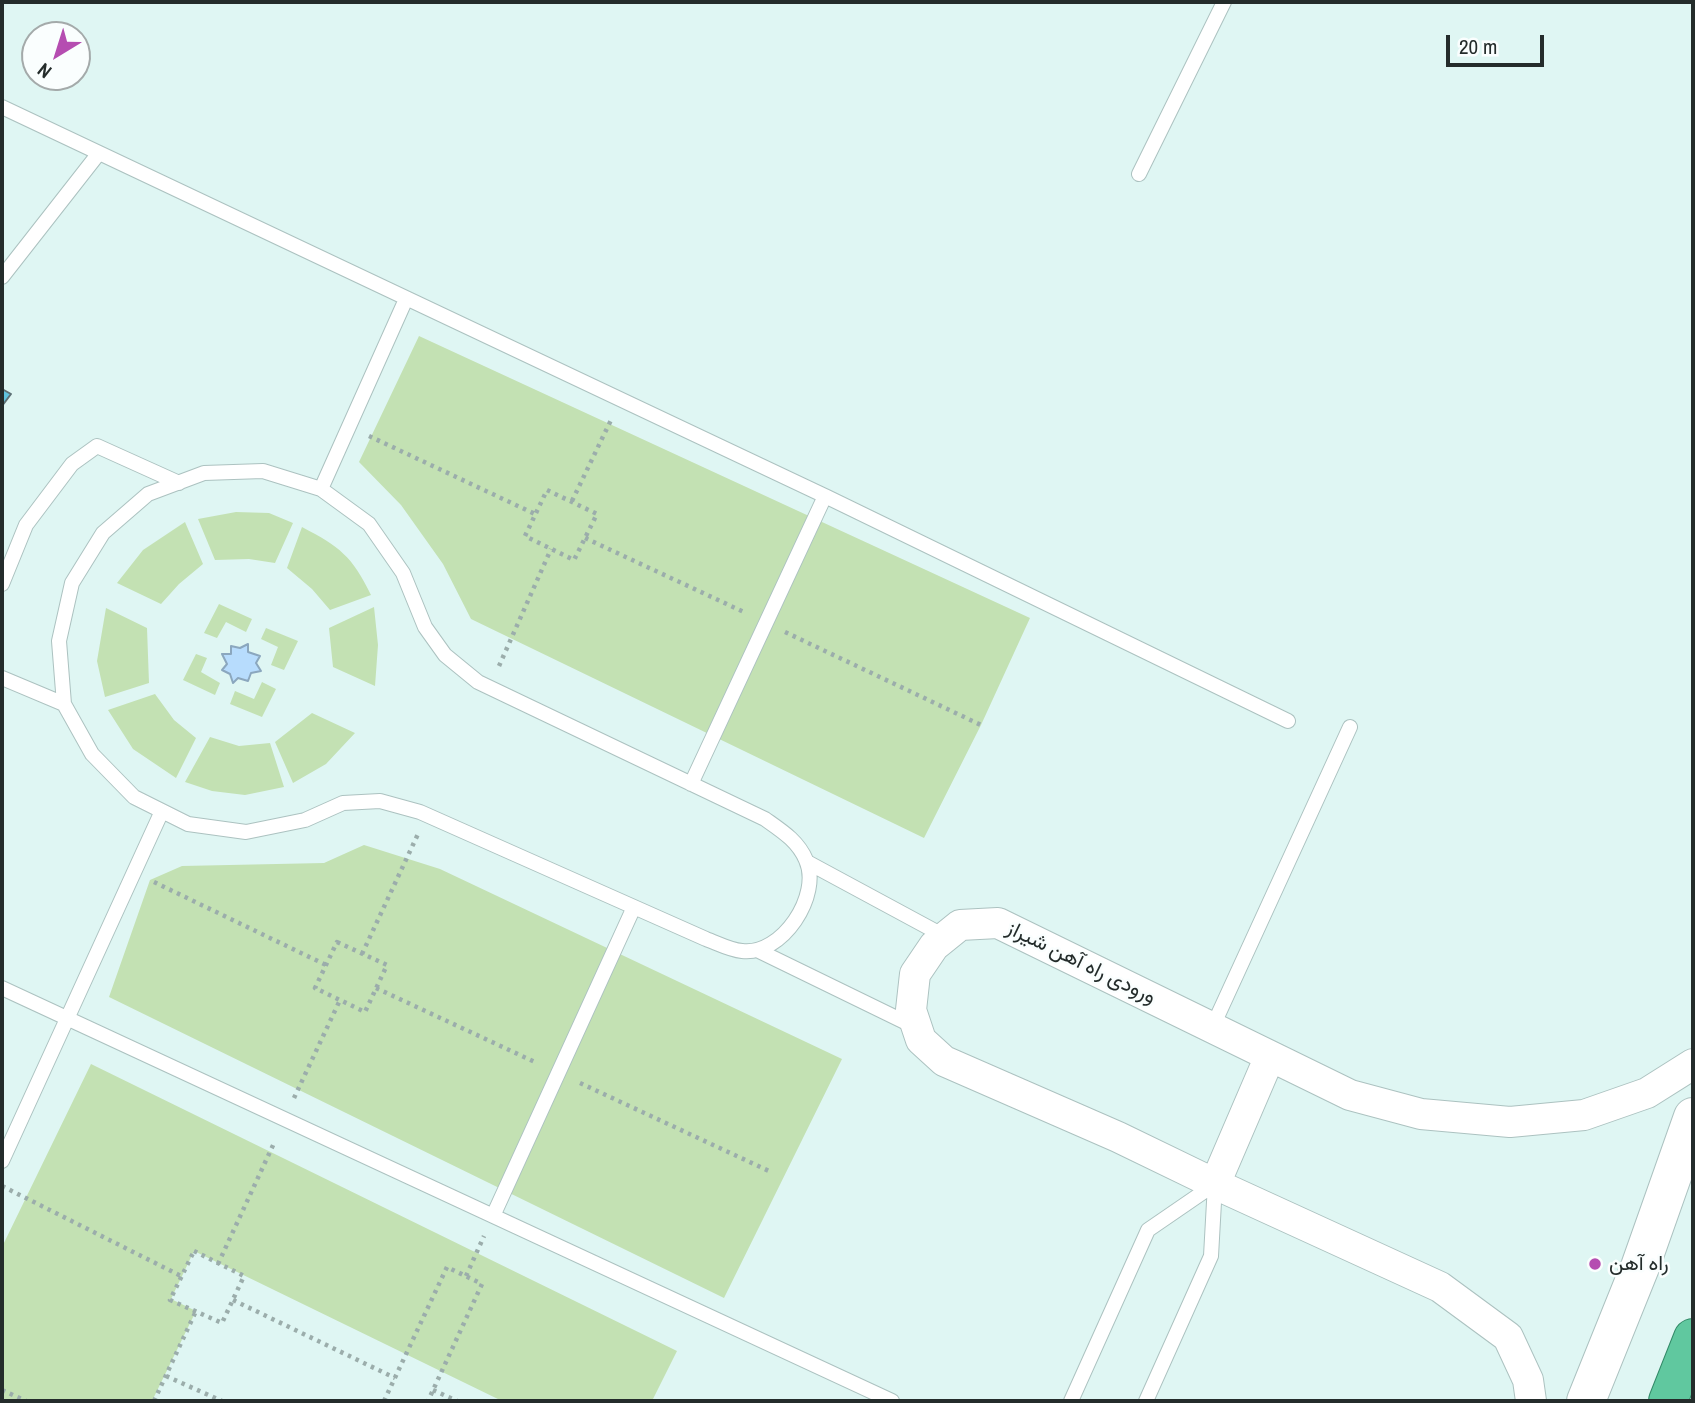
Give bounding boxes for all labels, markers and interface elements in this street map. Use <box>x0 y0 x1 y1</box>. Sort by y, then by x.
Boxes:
north arrow <box>21 21 91 91</box>
scale bar <box>1450 21 1548 65</box>
text: 20 m <box>1459 32 1497 61</box>
text: N <box>32 57 57 85</box>
street label: ورودی راه آهن شیراز <box>1002 916 1160 1010</box>
place label: راه آهن <box>1609 1251 1669 1277</box>
marker: راه آهن <box>1587 1256 1603 1272</box>

